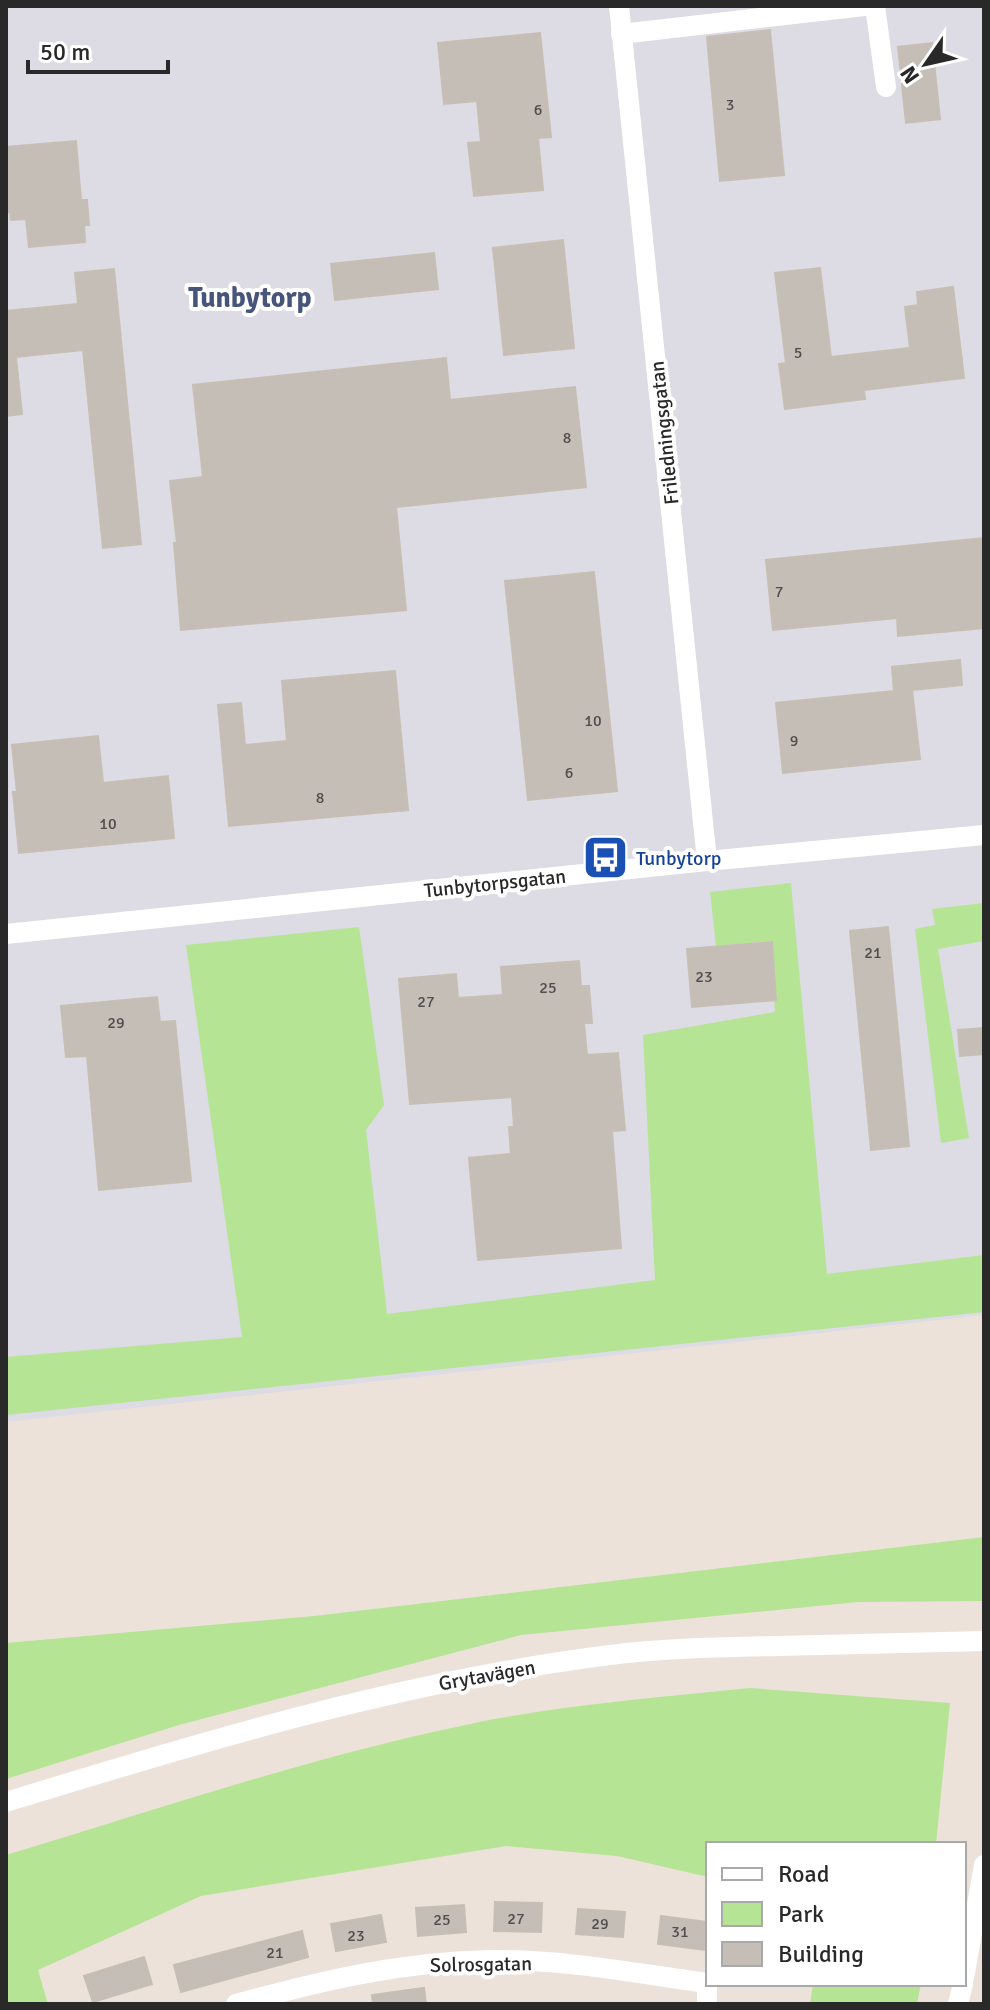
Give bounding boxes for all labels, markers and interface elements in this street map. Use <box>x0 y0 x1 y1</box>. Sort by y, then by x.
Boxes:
scale bar <box>28 24 168 74</box>
north arrow <box>886 24 966 104</box>
text: 50 m <box>40 37 90 67</box>
text: N <box>894 61 925 89</box>
house number: 3 <box>726 95 734 115</box>
house number: 6 <box>534 100 542 120</box>
district label: Tunbytorp <box>188 281 312 315</box>
house number: 5 <box>794 343 802 363</box>
street label: Friledningsgatan <box>645 360 684 506</box>
house number: 8 <box>563 428 571 448</box>
house number: 7 <box>775 582 783 602</box>
house number: 10 <box>584 711 602 731</box>
house number: 9 <box>790 731 798 751</box>
house number: 6 <box>565 763 573 783</box>
house number: 8 <box>316 788 324 808</box>
house number: 10 <box>99 814 117 834</box>
bus stop icon: Tunbytorp <box>581 834 629 882</box>
place label: Tunbytorp <box>636 846 721 871</box>
street label: Tunbytorpsgatan <box>423 864 567 903</box>
house number: 21 <box>864 943 882 963</box>
house number: 23 <box>695 967 713 987</box>
house number: 25 <box>539 978 557 998</box>
house number: 27 <box>417 992 435 1012</box>
house number: 29 <box>107 1013 125 1033</box>
street label: Grytavägen <box>437 1655 537 1696</box>
legend <box>706 1842 966 1986</box>
text: Road <box>778 1859 829 1889</box>
text: Park <box>778 1899 824 1929</box>
house number: 27 <box>507 1909 525 1929</box>
house number: 25 <box>433 1910 451 1930</box>
house number: 29 <box>591 1914 609 1934</box>
house number: 31 <box>671 1922 689 1942</box>
house number: 23 <box>347 1926 365 1946</box>
text: Building <box>778 1939 864 1969</box>
house number: 21 <box>266 1943 284 1963</box>
street label: Solrosgatan <box>430 1951 532 1978</box>

